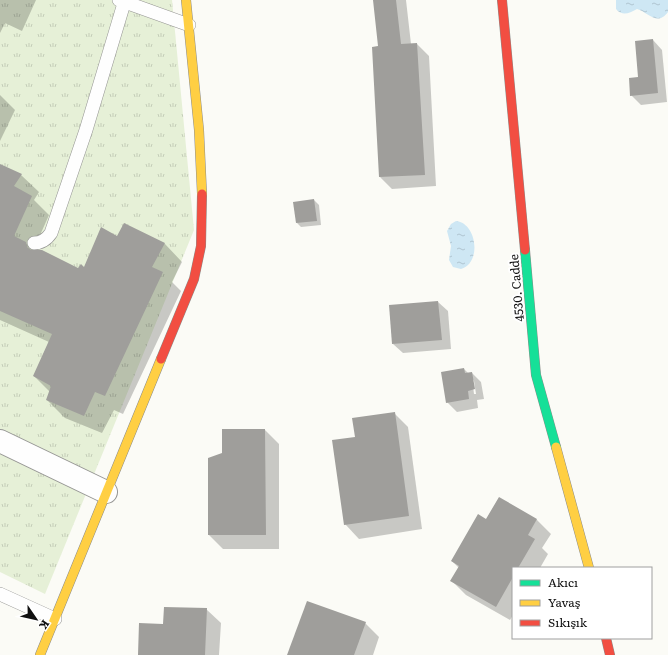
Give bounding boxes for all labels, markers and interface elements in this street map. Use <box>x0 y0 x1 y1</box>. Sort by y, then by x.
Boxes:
street label: 4530. Cadde <box>504 253 528 323</box>
legend <box>512 567 652 639</box>
text: Akıcı <box>548 573 578 591</box>
text: Yavaş <box>548 593 581 611</box>
north arrow <box>16 599 56 639</box>
text: Sıkışık <box>548 613 588 631</box>
text: K <box>36 617 54 634</box>

